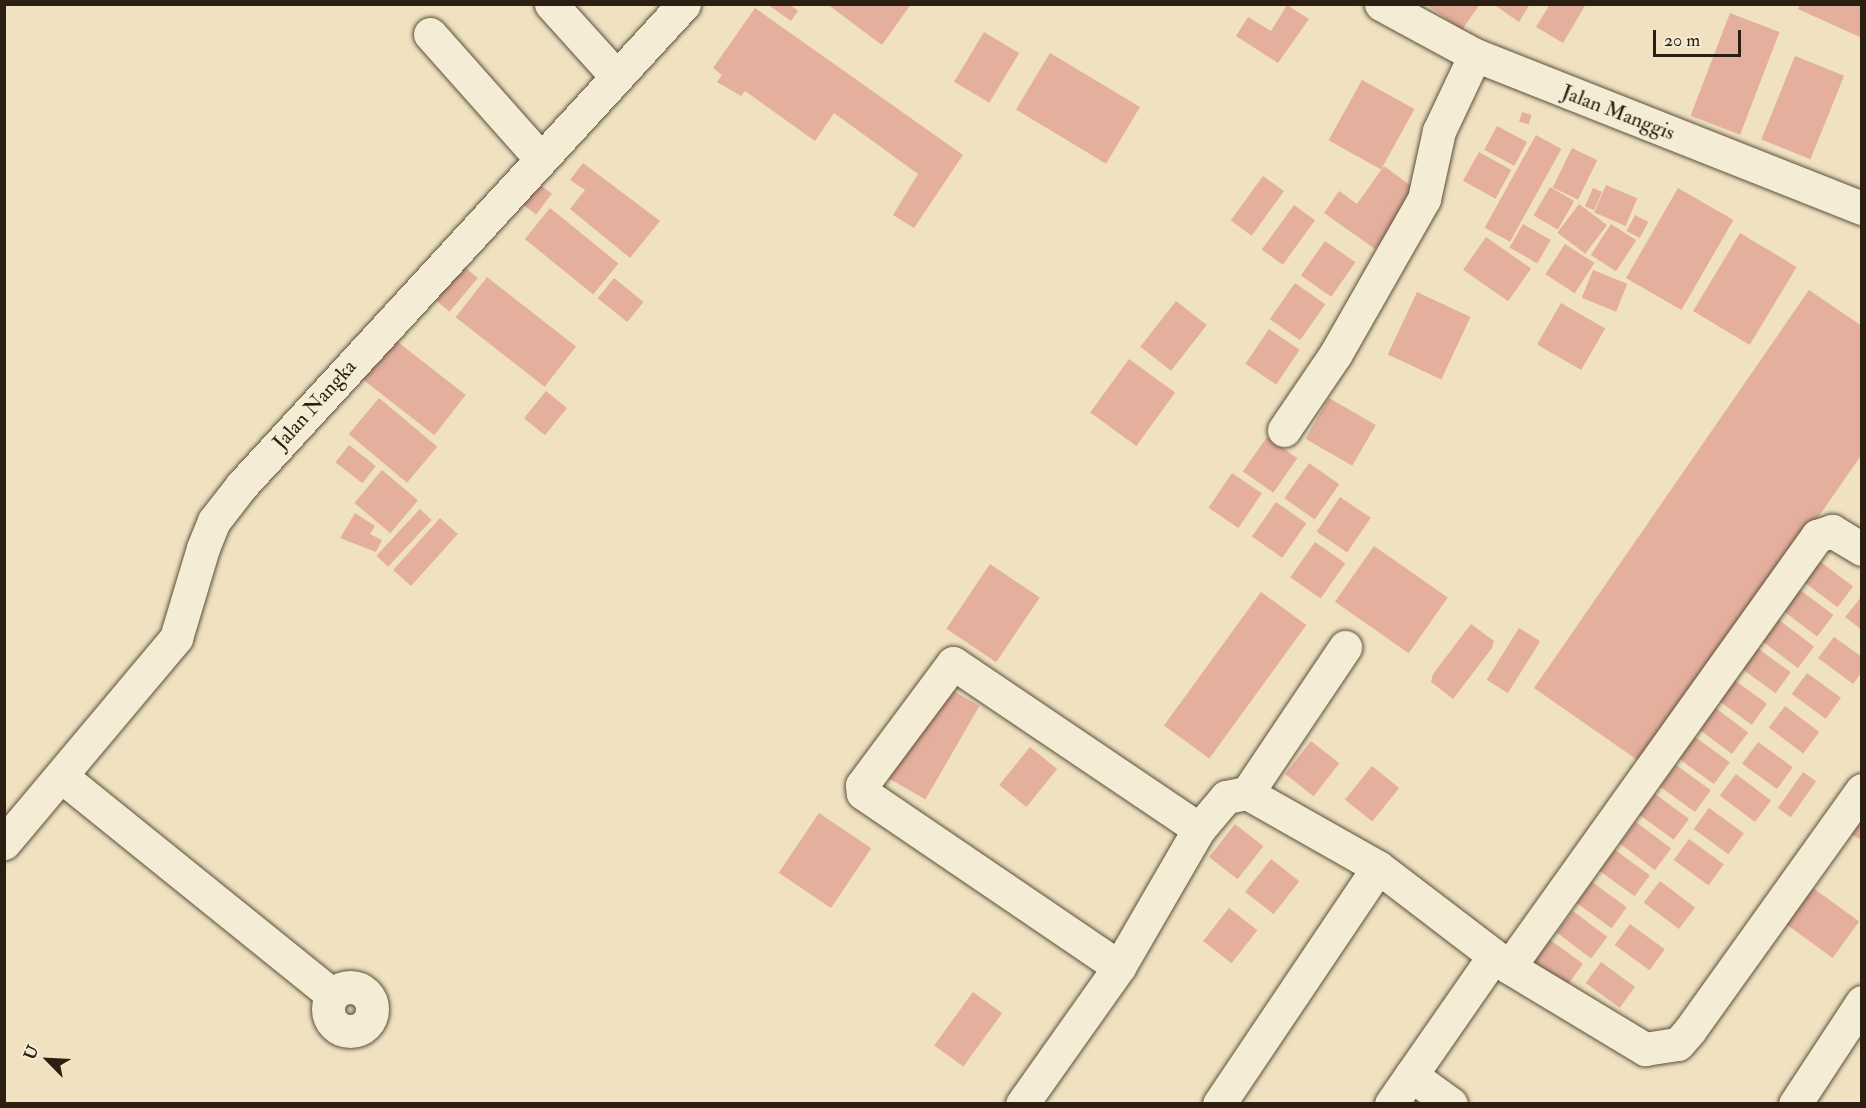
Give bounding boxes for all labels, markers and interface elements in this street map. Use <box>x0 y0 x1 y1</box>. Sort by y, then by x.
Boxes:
scale bar <box>1656 18 1744 56</box>
text: 20 m <box>1664 29 1700 52</box>
street label: Jalan Manggis <box>1558 80 1678 146</box>
street label: Jalan Nangka <box>268 355 362 455</box>
north arrow <box>18 1030 78 1090</box>
text: U <box>20 1042 43 1063</box>

